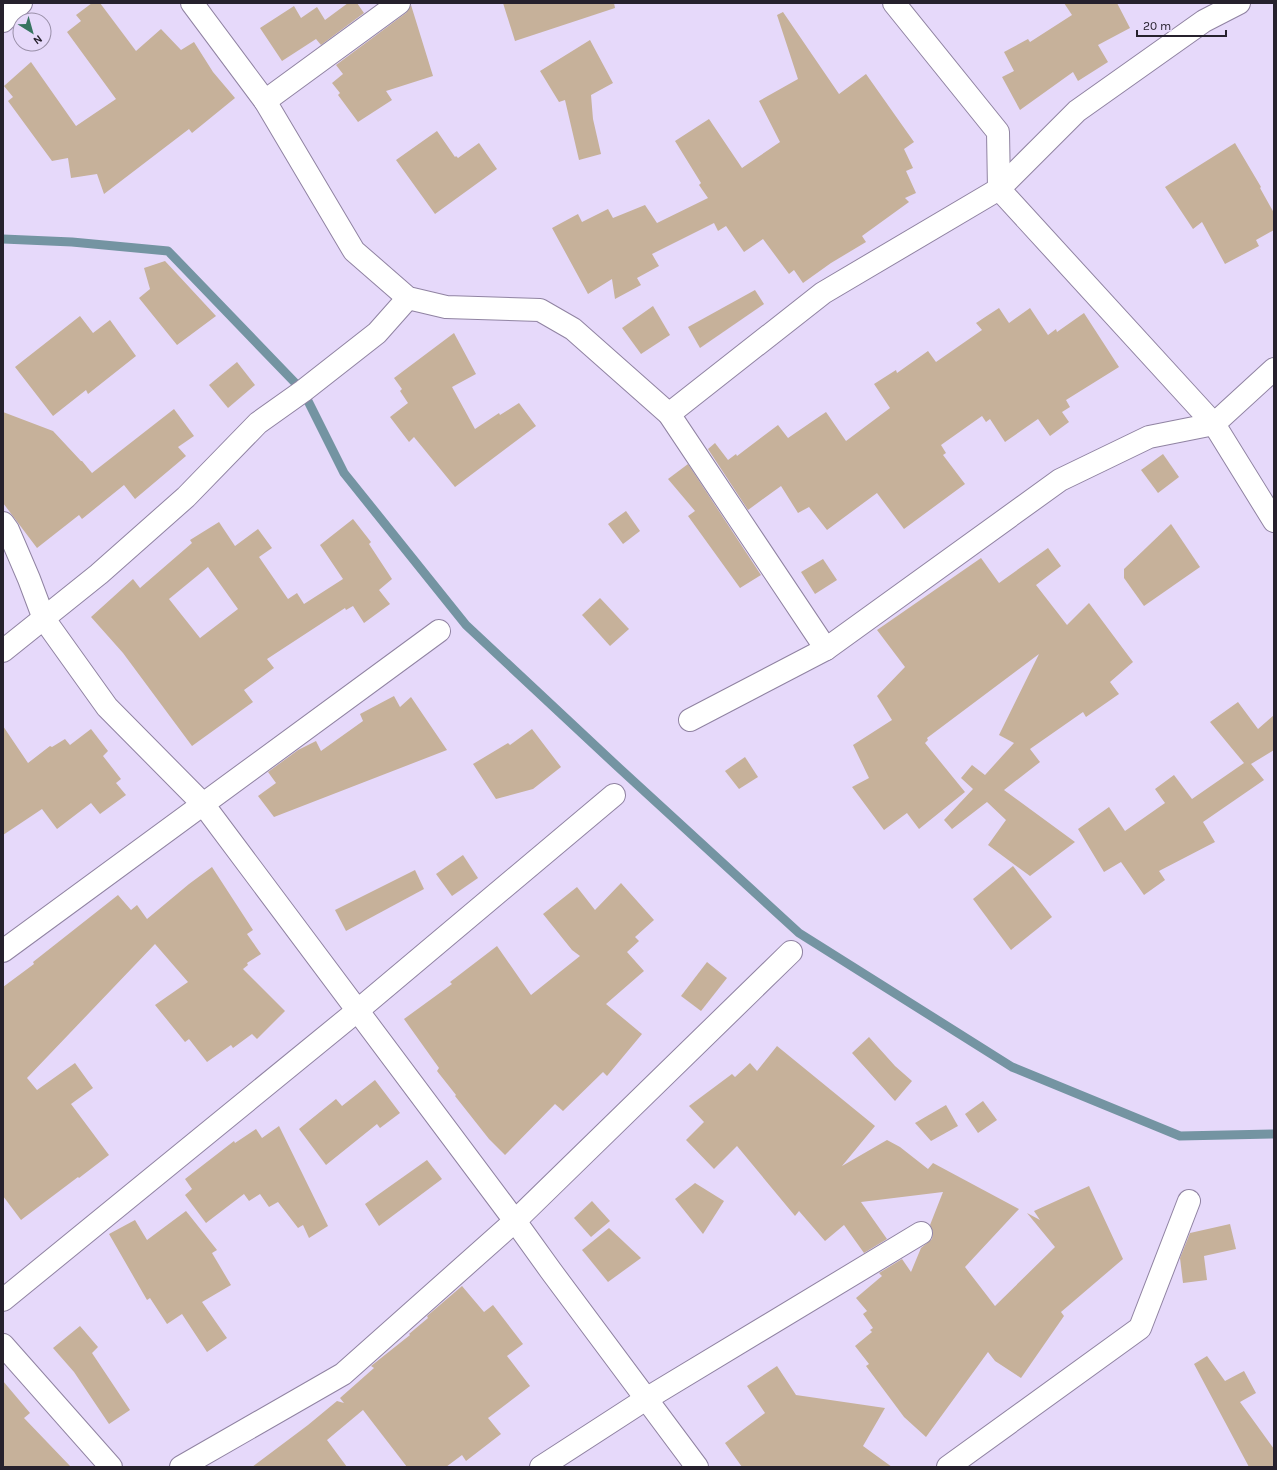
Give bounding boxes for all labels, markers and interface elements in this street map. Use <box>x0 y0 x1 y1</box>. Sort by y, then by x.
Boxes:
north arrow <box>12 12 52 52</box>
scale bar <box>1137 12 1226 38</box>
text: 20 m <box>1143 19 1171 33</box>
text: N <box>31 32 45 47</box>

